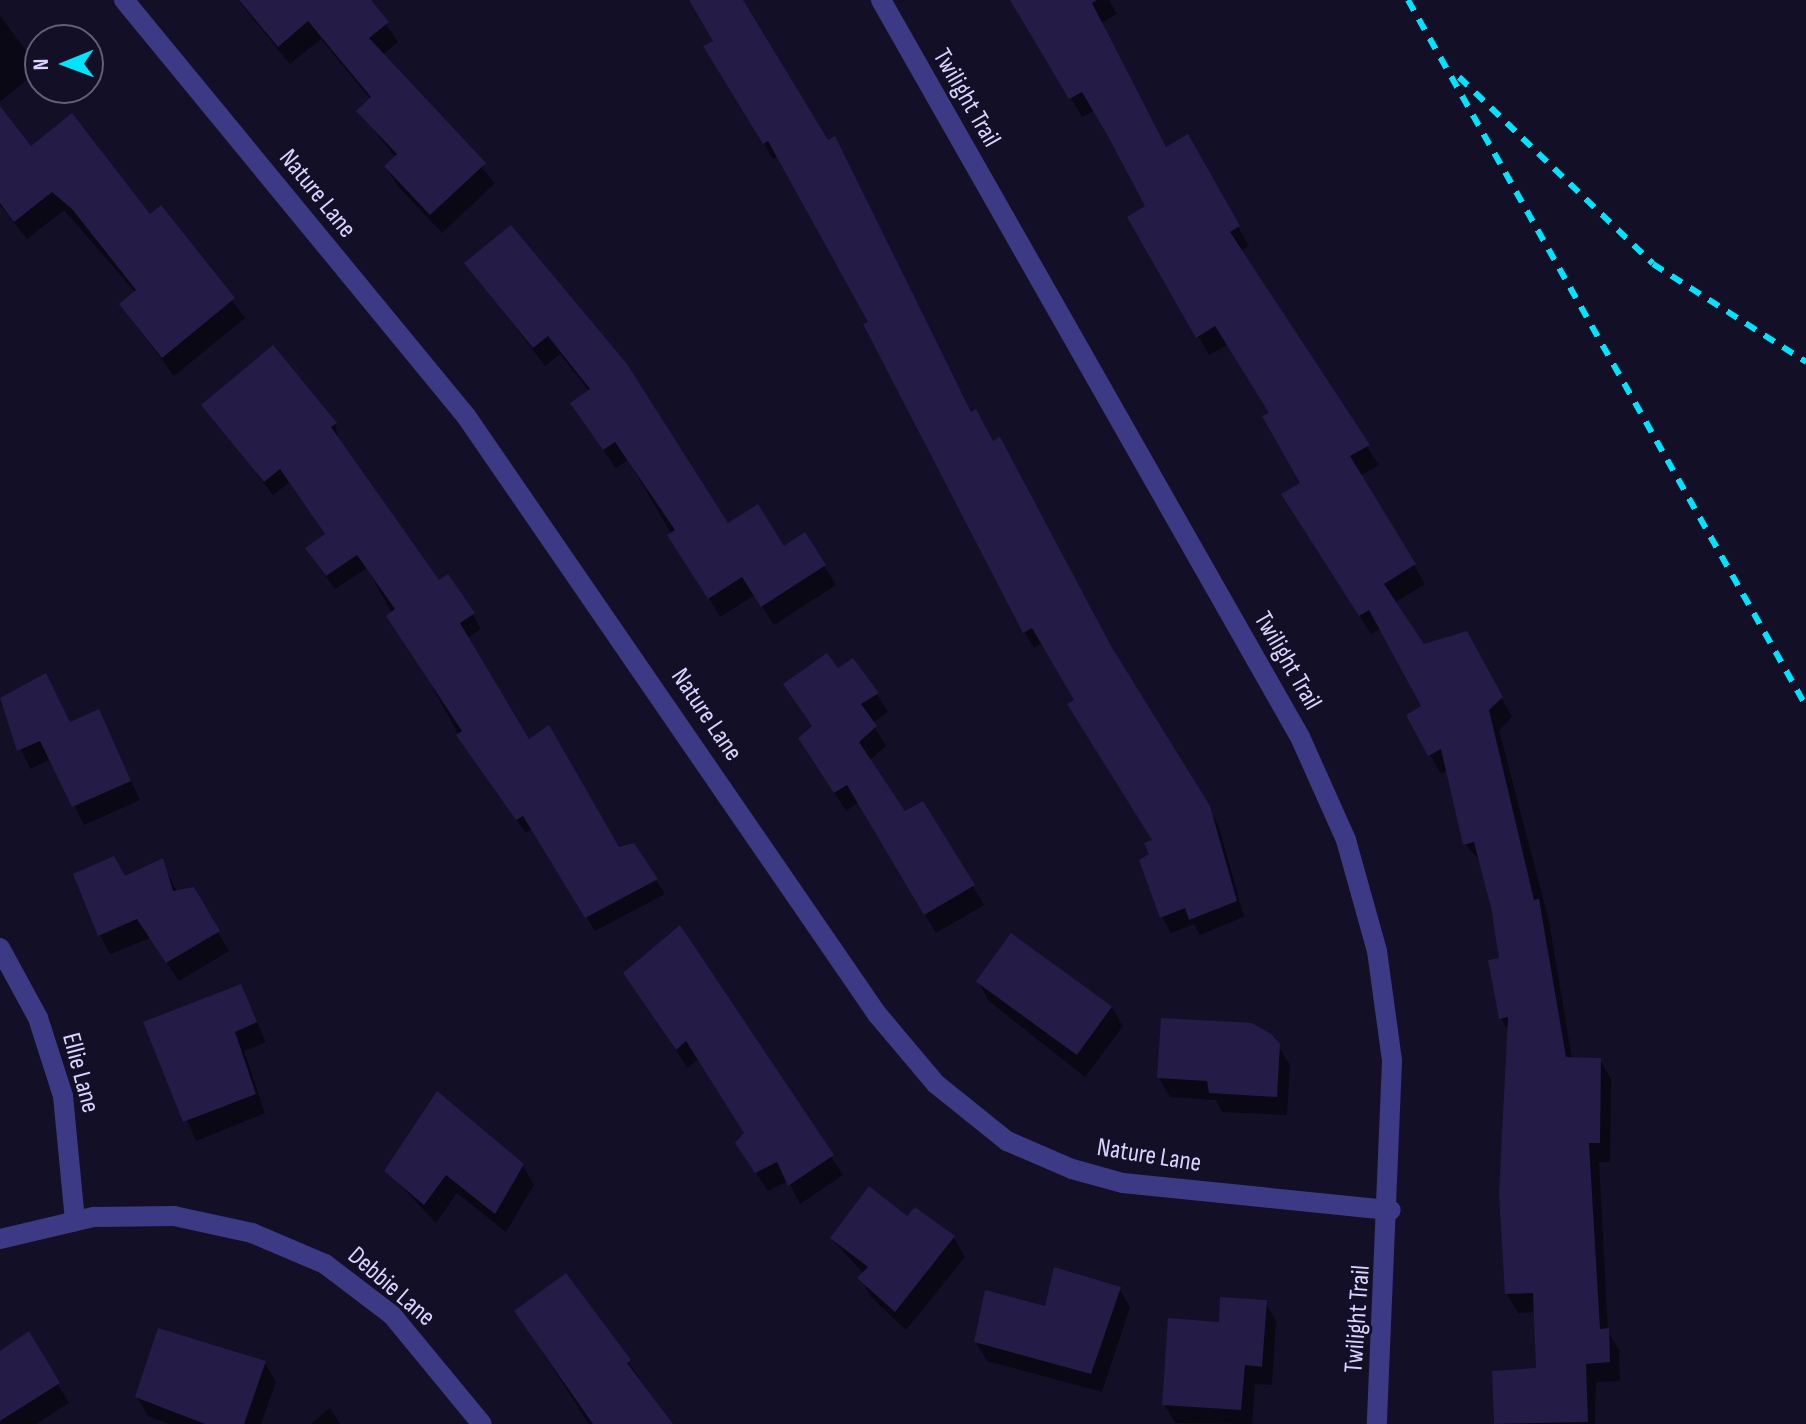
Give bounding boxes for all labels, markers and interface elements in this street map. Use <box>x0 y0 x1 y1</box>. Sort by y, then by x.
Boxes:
north arrow <box>24 24 104 104</box>
street label: Twilight Trail <box>925 43 1007 153</box>
text: N <box>28 58 55 71</box>
street label: Nature Lane <box>272 143 362 245</box>
street label: Twilight Trail <box>1246 606 1328 716</box>
street label: Nature Lane <box>664 663 748 767</box>
street label: Ellie Lane <box>54 1030 106 1116</box>
street label: Nature Lane <box>1095 1132 1203 1180</box>
street label: Debbie Lane <box>341 1241 441 1333</box>
street label: Twilight Trail <box>1339 1264 1377 1374</box>

